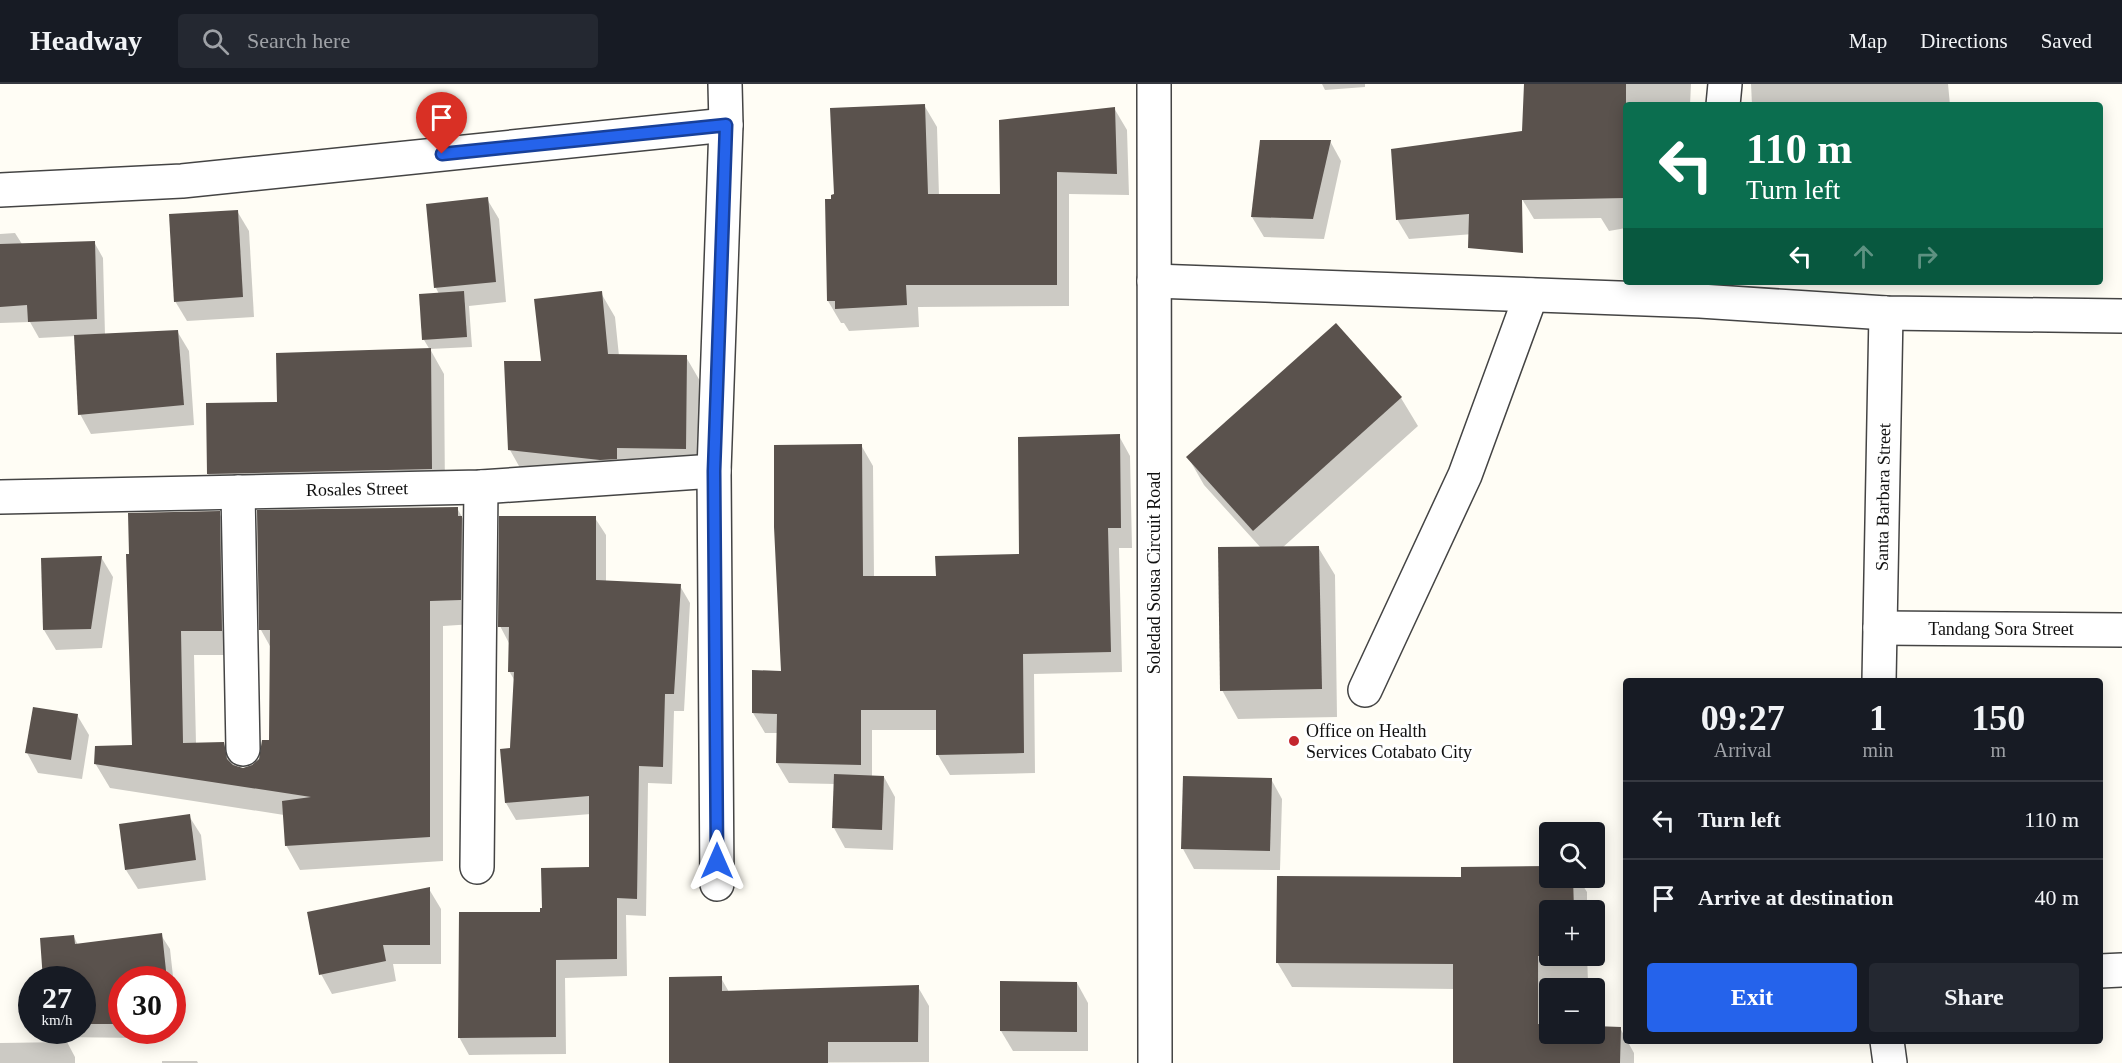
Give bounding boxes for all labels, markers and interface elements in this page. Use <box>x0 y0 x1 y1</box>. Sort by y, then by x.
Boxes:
search box <box>178 14 598 68</box>
text: Headway <box>30 25 142 56</box>
icon: search <box>199 25 232 58</box>
text: Search here <box>247 28 350 53</box>
text: Map <box>1849 29 1887 53</box>
text: Directions <box>1920 29 2008 53</box>
text: Saved <box>2041 29 2092 53</box>
pin <box>416 92 467 154</box>
icon: arrive <box>425 101 458 134</box>
icon: left <box>1647 126 1725 204</box>
text: 110 m <box>1746 126 1852 172</box>
text: Turn left <box>1746 175 1840 205</box>
icon: left <box>1784 240 1817 273</box>
icon: ahead <box>1847 240 1880 273</box>
icon: right <box>1910 240 1943 273</box>
street label: Santa Barbara Street <box>1872 423 1894 571</box>
street label: Soledad Sousa Circuit Road <box>1144 472 1164 674</box>
street label: Rosales Street <box>306 478 408 500</box>
street label: Tandang Sora Street <box>1928 619 2074 639</box>
text: 09:27 <box>1701 698 1785 738</box>
text: 1 <box>1869 698 1887 738</box>
text: 150 <box>1971 698 2025 738</box>
place label: Office on Health Services Cotabato City <box>1306 721 1472 762</box>
marker: Office on Health Services Cotabato City <box>1287 734 1301 748</box>
text: Arrival <box>1714 739 1772 761</box>
text: min <box>1862 739 1894 761</box>
text: m <box>1991 739 2006 761</box>
icon: left <box>1647 804 1680 837</box>
text: Turn left <box>1698 807 1781 832</box>
text: 110 m <box>2024 807 2079 832</box>
map controls <box>1539 822 1605 1044</box>
button: search <box>1539 822 1605 888</box>
position arrow <box>685 829 749 893</box>
icon: arrive <box>1647 882 1680 915</box>
text: Arrive at destination <box>1698 885 1894 910</box>
text: 40 m <box>2034 885 2079 910</box>
button: + <box>1539 900 1605 966</box>
button: Exit <box>1647 963 1857 1032</box>
button: Share <box>1869 963 2079 1032</box>
speed limit sign: 30 <box>108 966 186 1044</box>
button: − <box>1539 978 1605 1044</box>
text: 27 <box>42 981 72 1014</box>
text: km/h <box>42 1012 72 1028</box>

